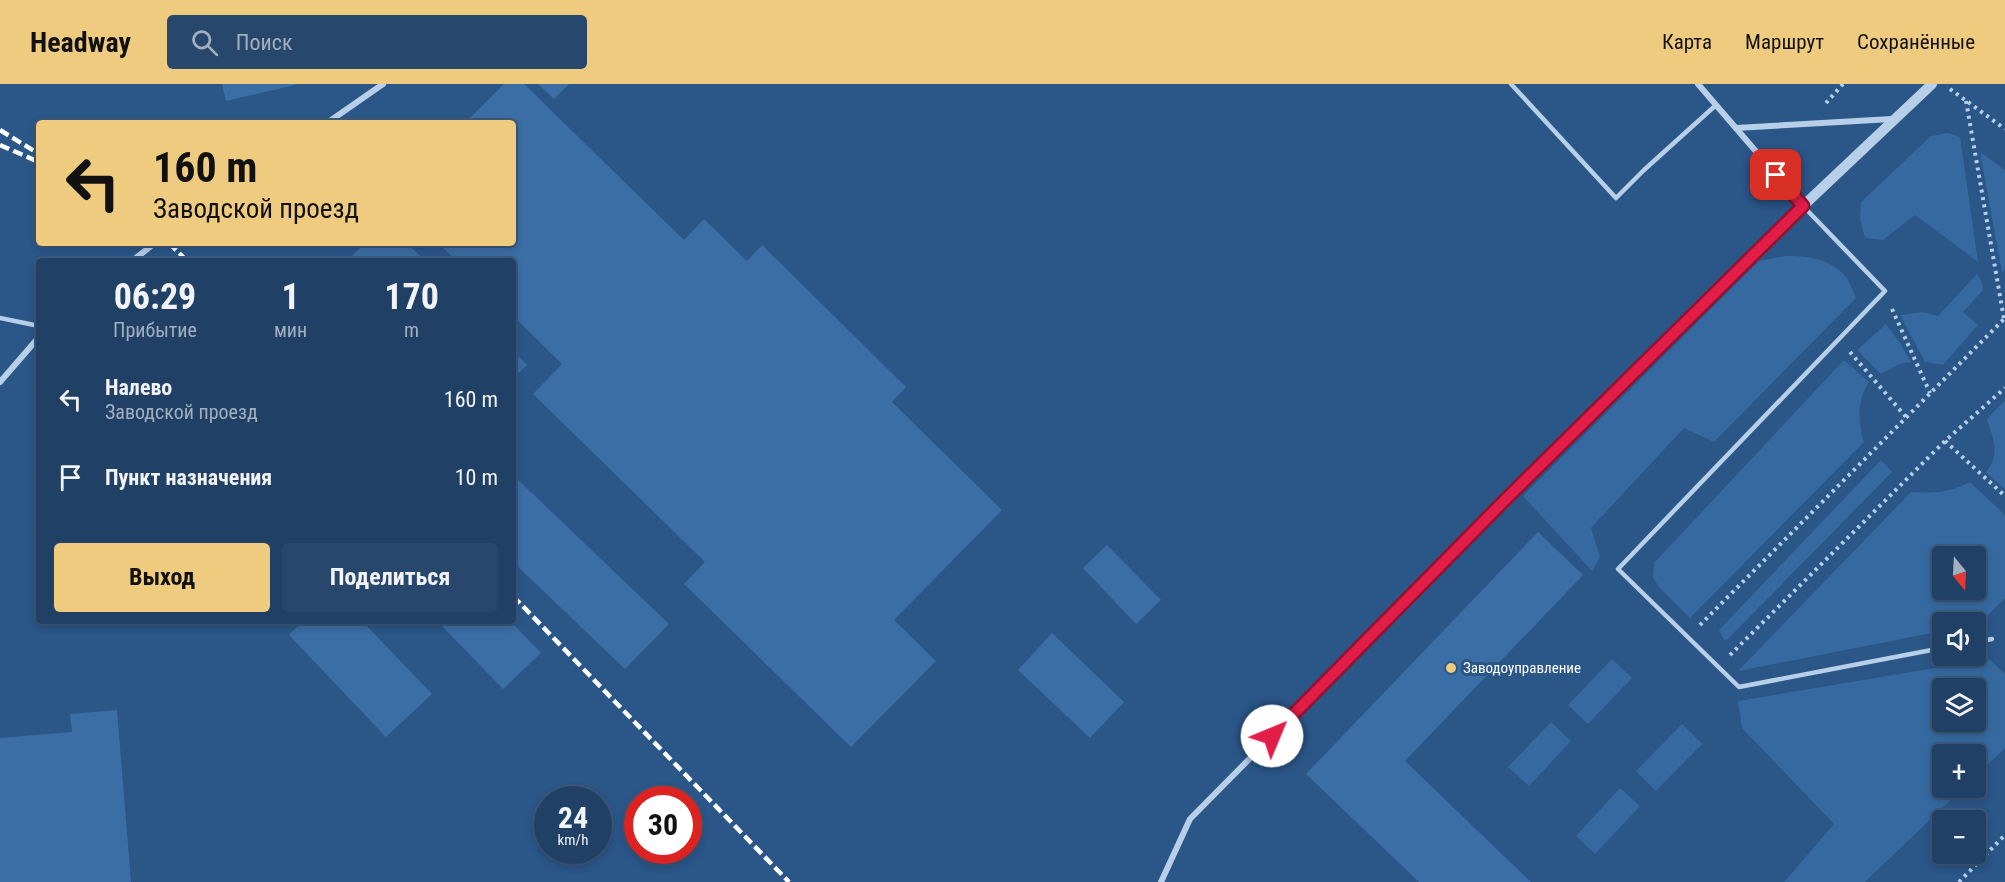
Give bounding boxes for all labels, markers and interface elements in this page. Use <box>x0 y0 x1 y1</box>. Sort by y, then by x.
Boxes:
search box <box>167 15 587 69</box>
text: Headway <box>30 26 131 59</box>
icon: search <box>188 26 221 59</box>
text: Поиск <box>236 30 292 55</box>
text: Карта <box>1662 30 1712 54</box>
text: Маршрут <box>1745 30 1824 54</box>
text: Сохранённые <box>1857 30 1975 54</box>
text: 160 m <box>153 143 258 192</box>
icon: left <box>54 144 132 222</box>
pin <box>1750 149 1801 200</box>
icon: arrive <box>1759 158 1792 191</box>
text: Заводской проезд <box>153 193 359 225</box>
text: 06:29 <box>114 276 196 318</box>
text: 1 <box>281 276 300 318</box>
text: 170 <box>384 276 439 318</box>
text: Прибытие <box>113 318 197 342</box>
text: мин <box>274 318 307 342</box>
text: m <box>404 318 419 342</box>
text: Налево <box>105 375 172 400</box>
icon: left <box>54 383 87 416</box>
text: 160 m <box>444 387 498 412</box>
text: Заводской проезд <box>105 400 258 424</box>
icon: arrive <box>54 461 87 494</box>
text: Пункт назначения <box>105 465 272 490</box>
text: 10 m <box>455 465 498 490</box>
button: Выход <box>54 543 270 612</box>
button: Поделиться <box>282 543 498 612</box>
north arrow <box>1932 546 1986 600</box>
map controls <box>1932 546 1986 864</box>
button: sound <box>1932 612 1986 666</box>
place label: Заводоуправление <box>1463 659 1581 677</box>
marker: Заводоуправление <box>1444 661 1458 675</box>
button: layers <box>1932 678 1986 732</box>
position arrow <box>1240 704 1304 768</box>
button: + <box>1932 744 1986 798</box>
speed limit sign: 30 <box>624 786 702 864</box>
text: 24 <box>558 800 588 835</box>
button: − <box>1932 810 1986 864</box>
text: km/h <box>558 831 588 849</box>

